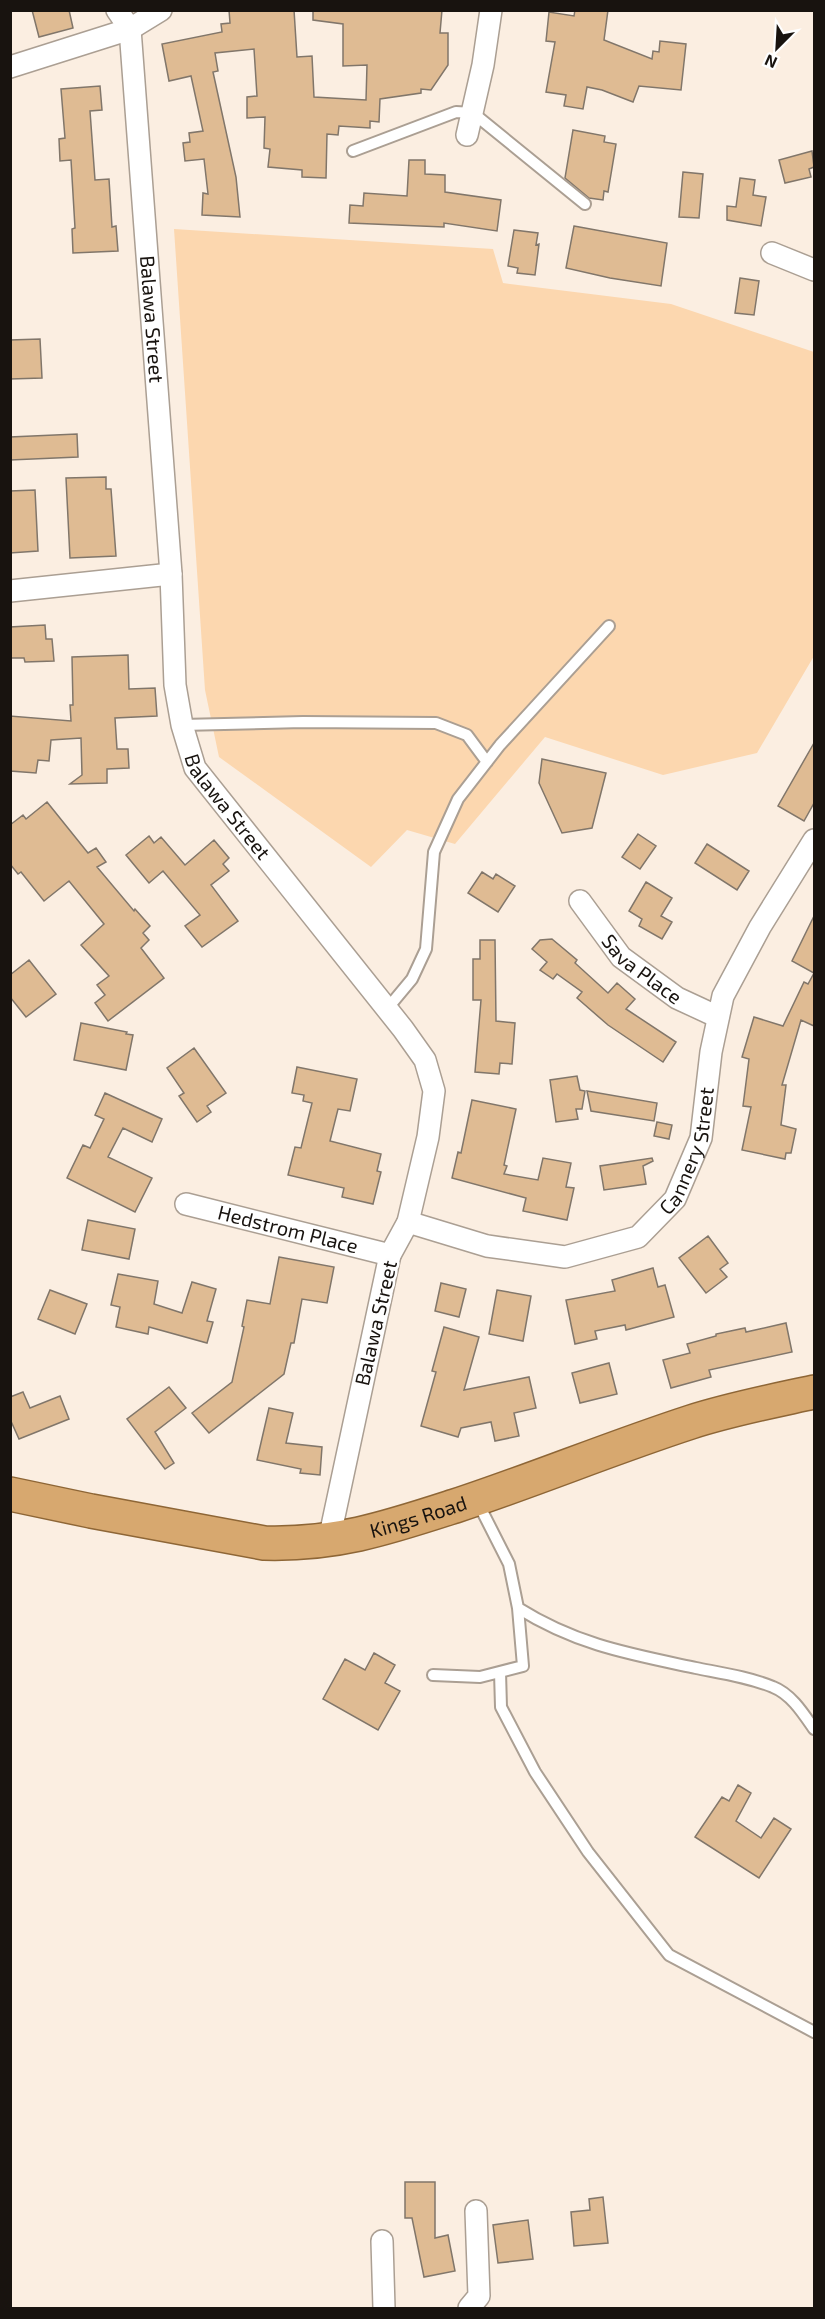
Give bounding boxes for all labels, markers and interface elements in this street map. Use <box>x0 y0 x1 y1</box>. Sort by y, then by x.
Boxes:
north arrow <box>747 18 807 78</box>
text: N <box>762 51 780 73</box>
street label: Balawa Street <box>136 254 170 384</box>
street label: Balawa Street <box>180 751 276 864</box>
street label: Sava Place <box>597 929 687 1009</box>
street label: Cannery Street <box>654 1086 718 1219</box>
street label: Hedstrom Place <box>216 1199 361 1258</box>
street label: Balawa Street <box>349 1257 401 1388</box>
street label: Kings Road <box>367 1490 470 1542</box>

